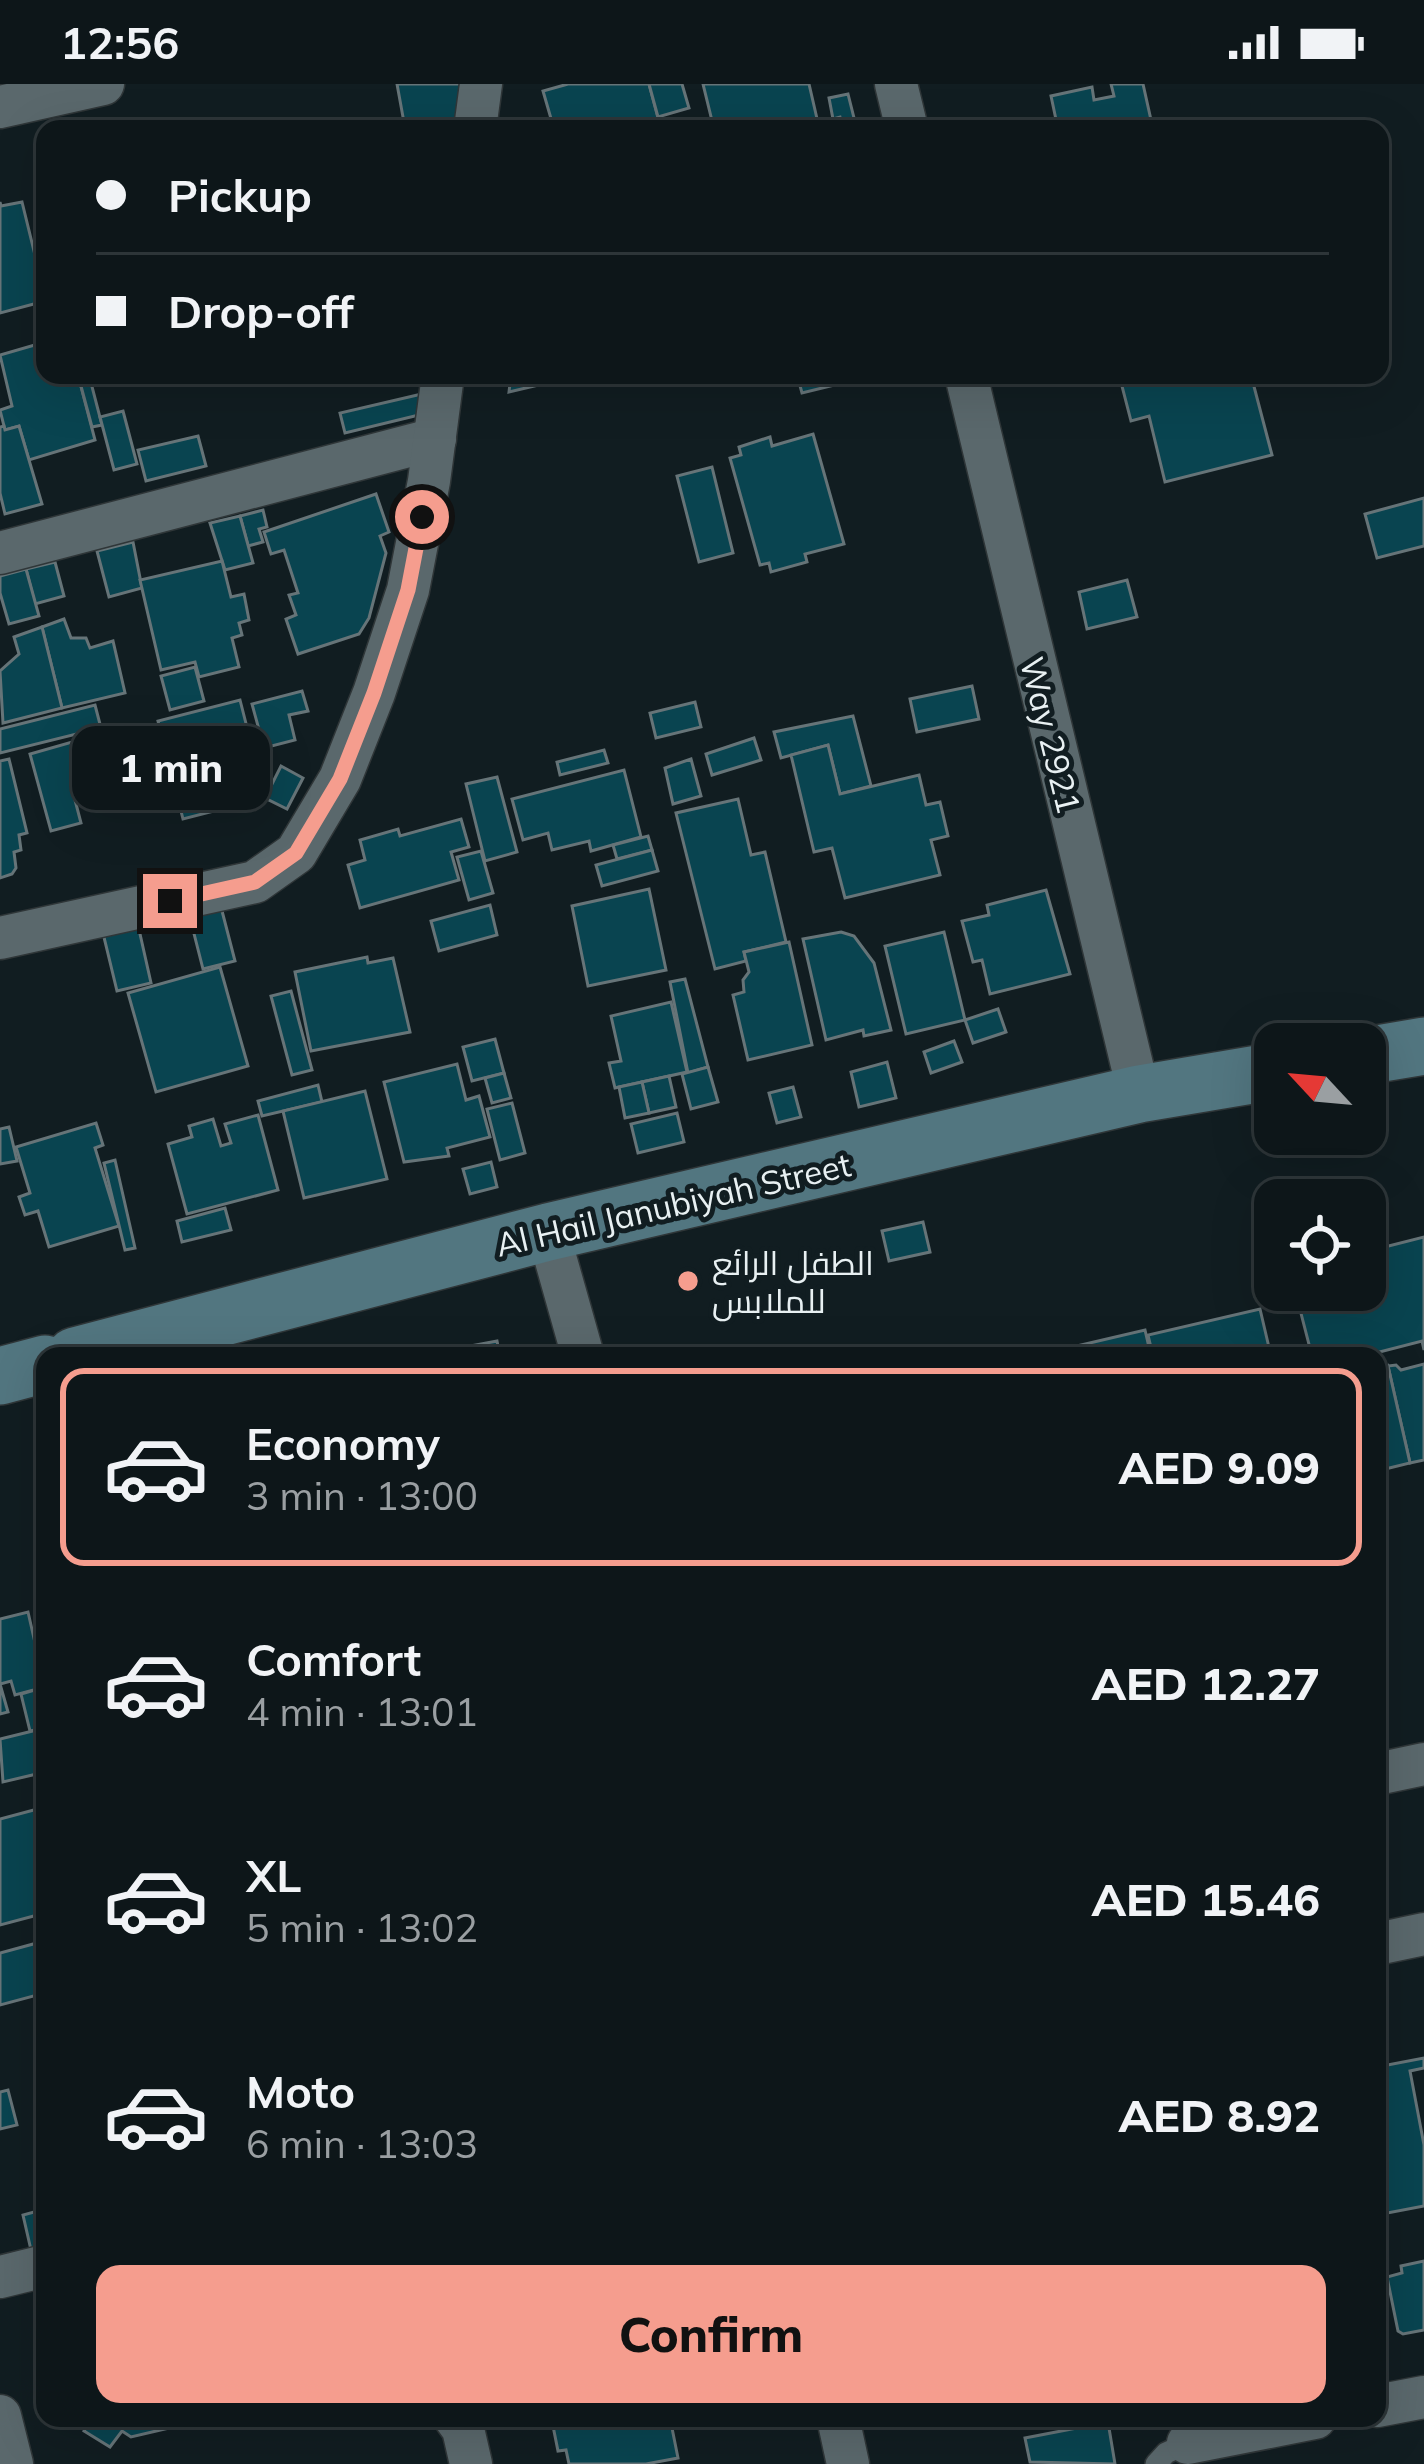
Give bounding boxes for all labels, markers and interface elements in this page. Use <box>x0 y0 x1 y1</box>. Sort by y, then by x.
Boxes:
text: 12:56 <box>60 14 179 70</box>
text: Pickup <box>168 167 312 223</box>
text: Drop-off <box>168 283 354 339</box>
route start <box>395 490 449 544</box>
street label: Way 2921 <box>1012 653 1090 817</box>
callout: 1 min <box>71 727 269 811</box>
text: 1 min <box>119 743 223 792</box>
route end <box>143 874 197 928</box>
north arrow <box>1254 1023 1386 1155</box>
map controls <box>1254 1023 1386 1311</box>
street label: Al Hail Janubiyah Street <box>492 1143 854 1265</box>
button: locate <box>1254 1179 1386 1311</box>
place label: الطفل الرائع للملابس <box>712 1242 874 1322</box>
marker: الطفل الرائع للملابس <box>675 1268 701 1294</box>
icon: car <box>102 1413 210 1521</box>
text: Economy <box>246 1415 440 1471</box>
text: AED 9.09 <box>1119 1439 1320 1495</box>
text: 3 min · 13:00 <box>246 1471 478 1520</box>
icon: car <box>102 1629 210 1737</box>
text: Comfort <box>246 1631 421 1687</box>
text: AED 12.27 <box>1092 1655 1320 1711</box>
text: 4 min · 13:01 <box>246 1687 478 1736</box>
icon: car <box>102 1845 210 1953</box>
text: XL <box>246 1847 301 1903</box>
text: AED 15.46 <box>1092 1871 1320 1927</box>
text: 5 min · 13:02 <box>246 1903 478 1952</box>
icon: car <box>102 2061 210 2169</box>
text: Moto <box>246 2063 355 2119</box>
text: AED 8.92 <box>1119 2087 1320 2143</box>
text: 6 min · 13:03 <box>246 2119 478 2168</box>
button: Confirm <box>96 2265 1326 2403</box>

